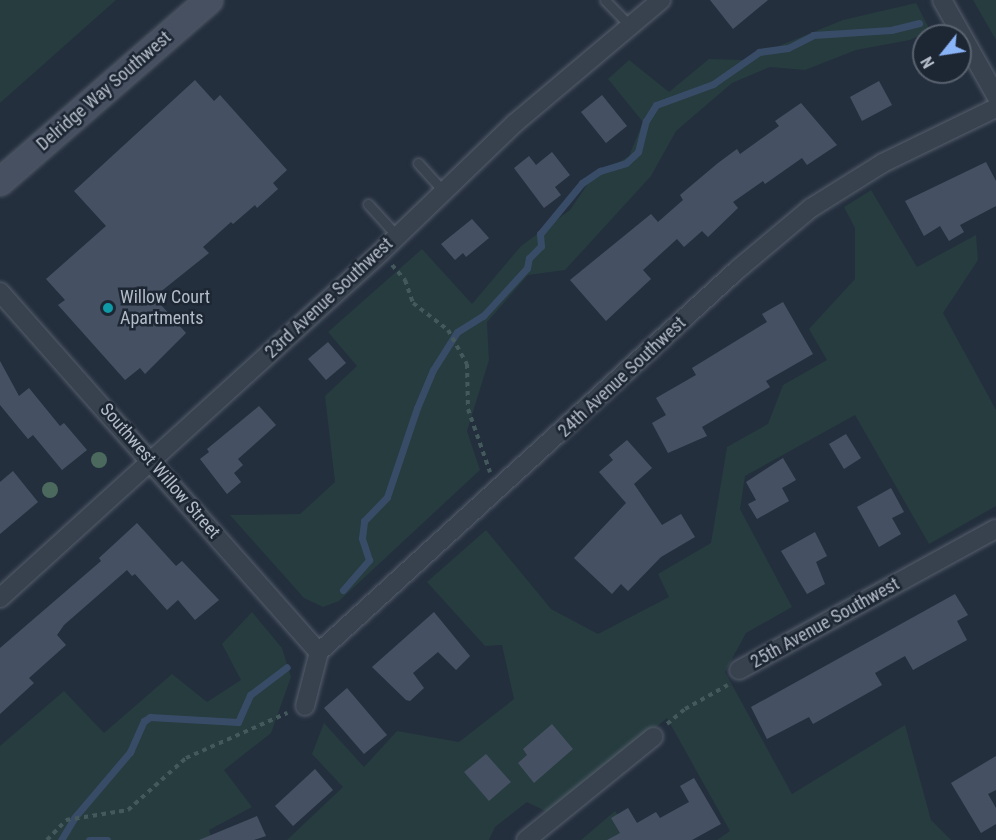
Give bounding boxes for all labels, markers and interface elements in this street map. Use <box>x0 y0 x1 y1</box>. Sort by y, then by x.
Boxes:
north arrow <box>912 24 972 84</box>
street label: Delridge Way Southwest <box>32 27 176 155</box>
text: N <box>917 53 938 71</box>
street label: 23rd Avenue Southwest <box>261 233 397 363</box>
place label: Willow Court Apartments <box>120 287 210 330</box>
marker: Willow Court Apartments <box>101 301 115 315</box>
street label: 24th Avenue Southwest <box>554 312 690 442</box>
street label: Southwest Willow Street <box>95 399 225 543</box>
street label: 25th Avenue Southwest <box>747 573 903 673</box>

